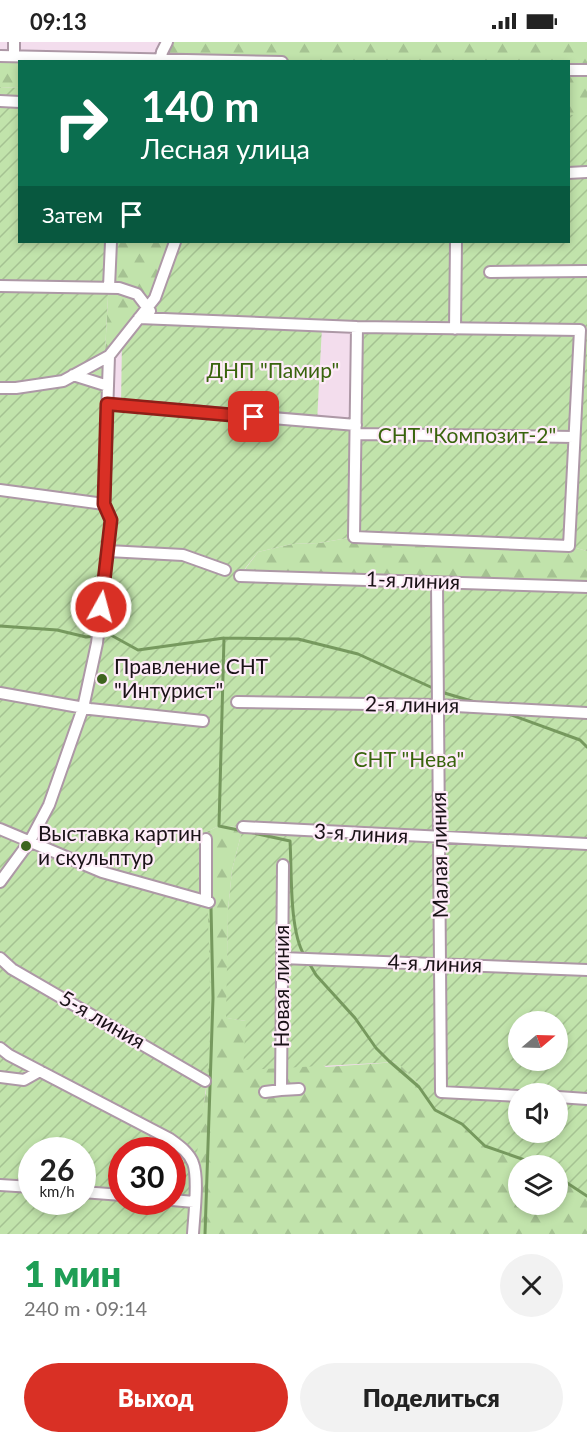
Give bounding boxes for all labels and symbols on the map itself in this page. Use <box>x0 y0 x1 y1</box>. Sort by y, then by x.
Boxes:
park label: ДНП "Памир" <box>207 357 339 382</box>
pin <box>228 391 279 442</box>
park label: СНТ "Композит-2" <box>378 422 556 447</box>
street label: 1-я линия <box>365 565 461 594</box>
position arrow <box>69 575 133 639</box>
place label: Правление СНТ "Интурист" <box>114 653 269 702</box>
marker: Правление СНТ "Интурист" <box>95 672 109 686</box>
street label: 2-я линия <box>365 690 459 717</box>
park label: СНТ "Нева" <box>354 746 464 771</box>
street label: Малая линия <box>425 791 452 919</box>
street label: 3-я линия <box>313 818 409 847</box>
place label: Выставка картин и скульптур <box>38 820 202 869</box>
marker: Выставка картин и скульптур <box>19 839 33 853</box>
street label: Новая линия <box>268 925 293 1047</box>
street label: 4-я линия <box>387 948 483 977</box>
street label: 5-я линия <box>56 984 150 1053</box>
north arrow <box>508 1011 568 1071</box>
speed limit sign: 30 <box>108 1137 186 1215</box>

